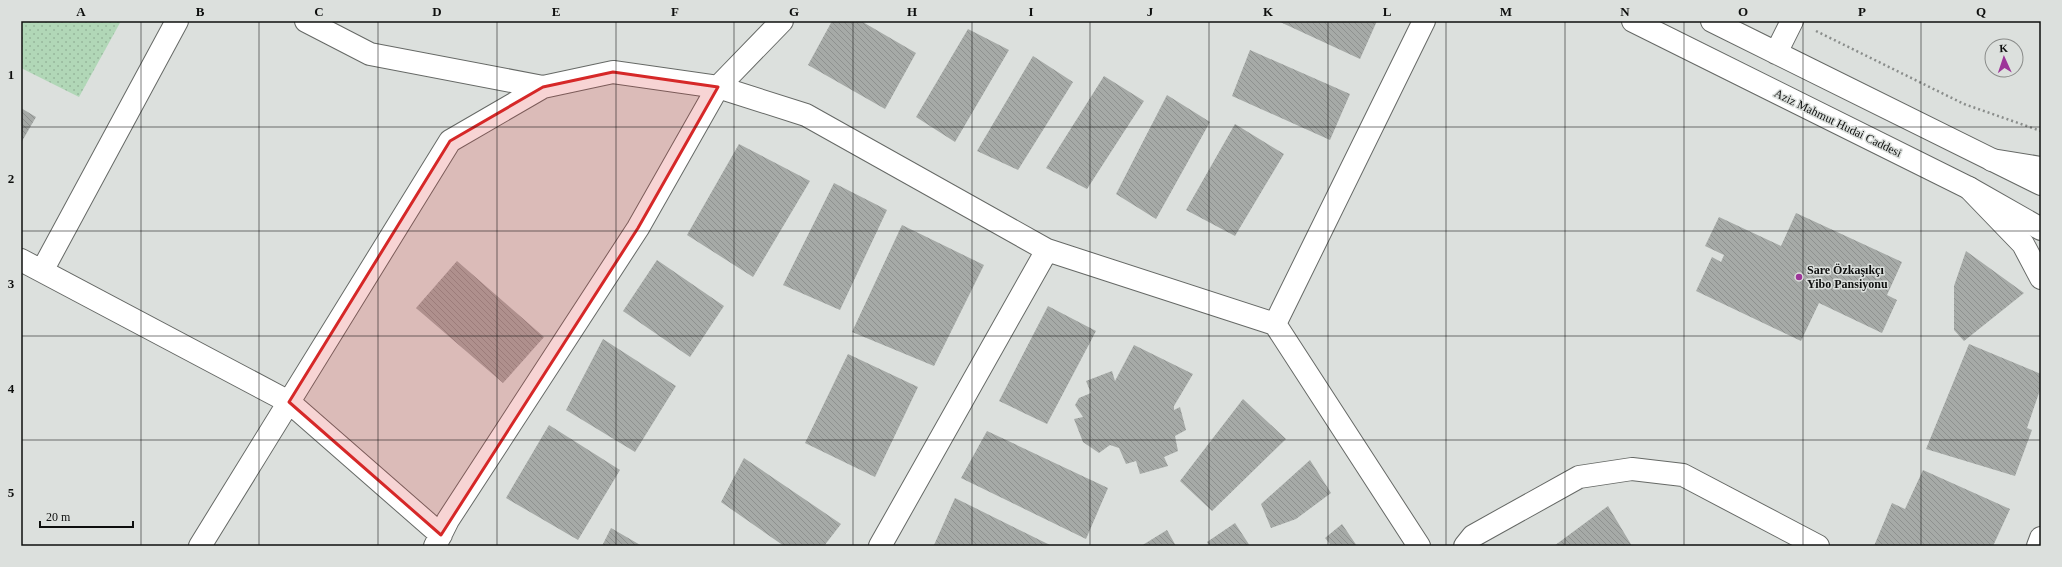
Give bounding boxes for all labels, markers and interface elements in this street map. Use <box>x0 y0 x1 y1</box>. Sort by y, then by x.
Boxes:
text: A <box>76 4 86 19</box>
text: B <box>196 4 205 19</box>
text: C <box>314 4 324 19</box>
text: D <box>432 4 442 19</box>
text: E <box>552 4 560 19</box>
text: F <box>671 4 679 19</box>
text: G <box>789 4 799 19</box>
text: H <box>907 4 917 19</box>
text: I <box>1028 4 1034 19</box>
text: J <box>1147 4 1154 19</box>
text: K <box>1263 4 1274 19</box>
text: L <box>1383 4 1392 19</box>
text: M <box>1500 4 1512 19</box>
text: N <box>1620 4 1630 19</box>
text: O <box>1738 4 1748 19</box>
text: P <box>1858 4 1866 19</box>
text: Q <box>1976 4 1986 19</box>
north arrow <box>1984 38 2024 78</box>
text: K <box>1999 42 2009 54</box>
text: 1 <box>8 67 14 82</box>
street label: Aziz Mahmut Hudai Caddesi <box>1772 86 1905 160</box>
text: 2 <box>8 171 14 186</box>
place label: Sare Özkaşıkçı Yibo Pansiyonu <box>1807 263 1888 291</box>
marker: Sare Özkaşıkçı Yibo Pansiyonu <box>1794 272 1804 282</box>
text: 3 <box>8 276 15 291</box>
text: 4 <box>8 381 15 396</box>
text: 5 <box>8 485 15 500</box>
scale bar <box>40 503 133 529</box>
text: 20 m <box>46 510 71 524</box>

